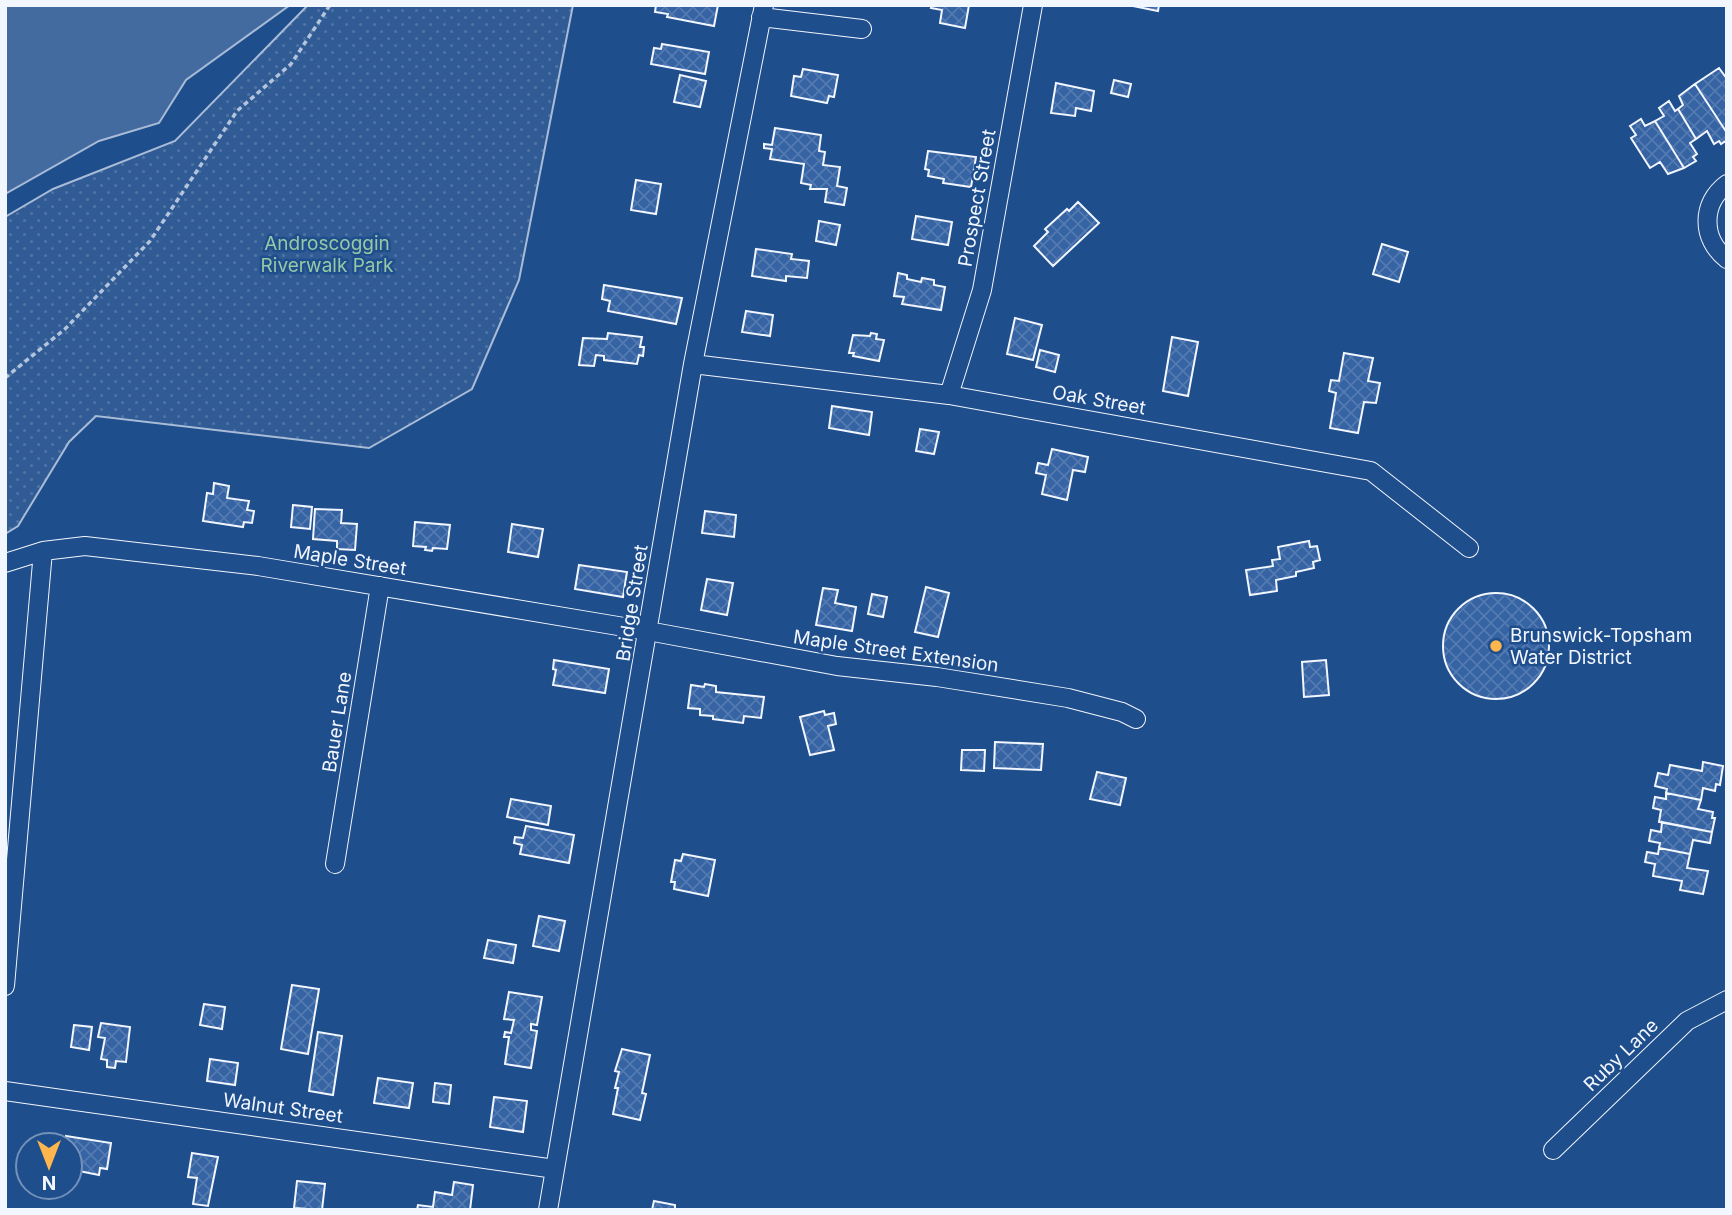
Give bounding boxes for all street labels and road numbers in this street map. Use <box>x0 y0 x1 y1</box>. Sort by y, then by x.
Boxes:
street label: Prospect Street <box>954 127 1000 269</box>
street label: Oak Street <box>1050 380 1148 420</box>
street label: Maple Street <box>292 540 408 580</box>
street label: Bridge Street <box>611 543 653 663</box>
street label: Maple Street Extension <box>792 625 1000 677</box>
street label: Bauer Lane <box>318 670 356 774</box>
street label: Ruby Lane <box>1579 1014 1663 1096</box>
street label: Walnut Street <box>222 1088 344 1128</box>

